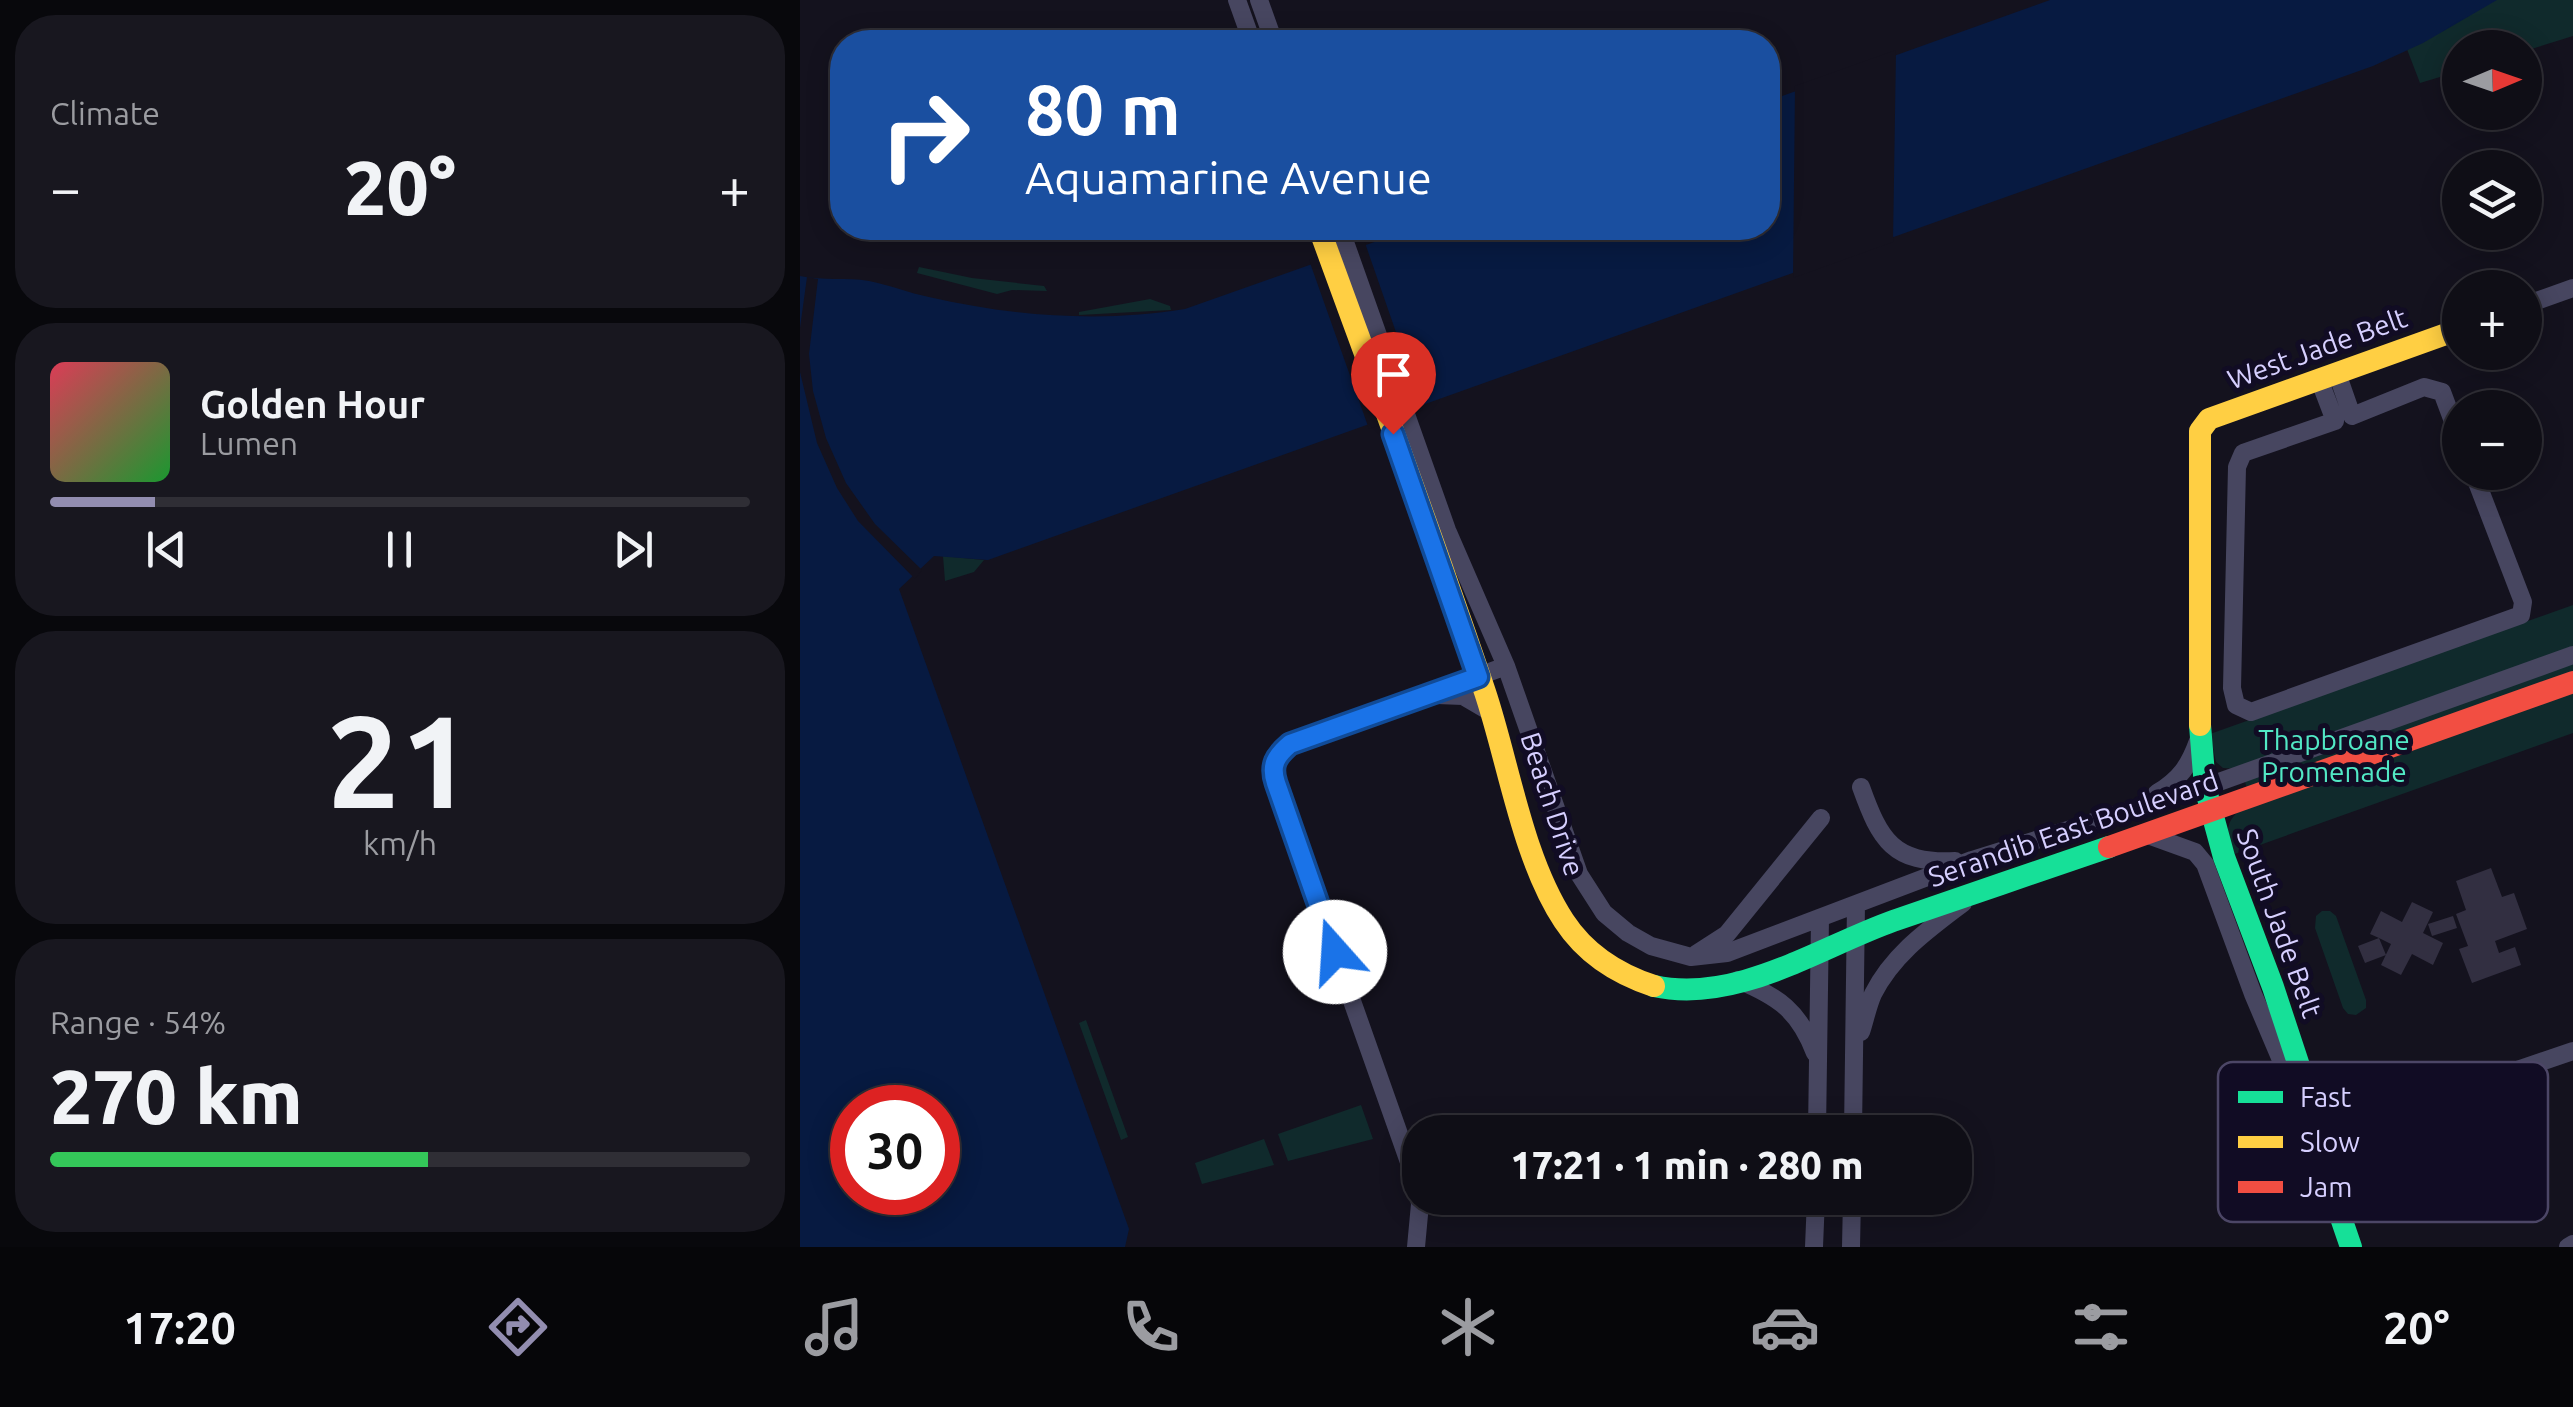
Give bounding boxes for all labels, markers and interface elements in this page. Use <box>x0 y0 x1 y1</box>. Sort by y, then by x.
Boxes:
north arrow <box>2442 30 2542 130</box>
map controls <box>2442 30 2542 490</box>
icon: right <box>860 70 990 200</box>
text: 80 m <box>1025 70 1181 148</box>
text: Climate <box>50 95 160 131</box>
text: 20° <box>344 145 456 229</box>
button: layers <box>2442 150 2542 250</box>
text: Aquamarine Avenue <box>1025 152 1432 203</box>
text: − <box>50 157 81 218</box>
text: + <box>719 157 750 218</box>
button: + <box>2442 270 2542 370</box>
street label: West Jade Belt <box>2223 301 2411 395</box>
pin <box>1351 332 1436 435</box>
icon: arrive <box>1366 347 1421 402</box>
text: Golden Hour <box>200 383 425 425</box>
button: − <box>2442 390 2542 490</box>
text: Lumen <box>200 425 298 461</box>
icon: previous <box>139 522 194 577</box>
icon: pause <box>372 522 427 577</box>
icon: next <box>606 522 661 577</box>
text: 21 <box>327 687 473 833</box>
park label: Thapbroane Promenade <box>2258 724 2410 787</box>
street label: Beach Drive <box>1515 728 1591 880</box>
street label: Serandib East Boulevard <box>1924 764 2222 892</box>
street label: South Jade Belt <box>2231 824 2329 1022</box>
text: km/h <box>363 825 437 861</box>
position arrow <box>1283 900 1387 1004</box>
text: Range · 54% <box>50 1004 226 1040</box>
text: 270 km <box>50 1054 303 1138</box>
legend <box>2218 1062 2548 1222</box>
text: Fast <box>2300 1081 2351 1112</box>
speed limit sign: 30 <box>830 1085 960 1215</box>
text: Slow <box>2300 1126 2360 1157</box>
text: 17:21 · 1 min · 280 m <box>1510 1144 1864 1186</box>
text: Jam <box>2300 1171 2352 1202</box>
icon: directions <box>483 1292 553 1362</box>
icon: music <box>799 1292 869 1362</box>
icon: phone <box>1116 1292 1186 1362</box>
icon: climate <box>1433 1292 1503 1362</box>
icon: car <box>1750 1292 1820 1362</box>
icon: filters <box>2066 1292 2136 1362</box>
text: 17:20 <box>123 1302 236 1353</box>
text: 20° <box>2383 1302 2450 1353</box>

